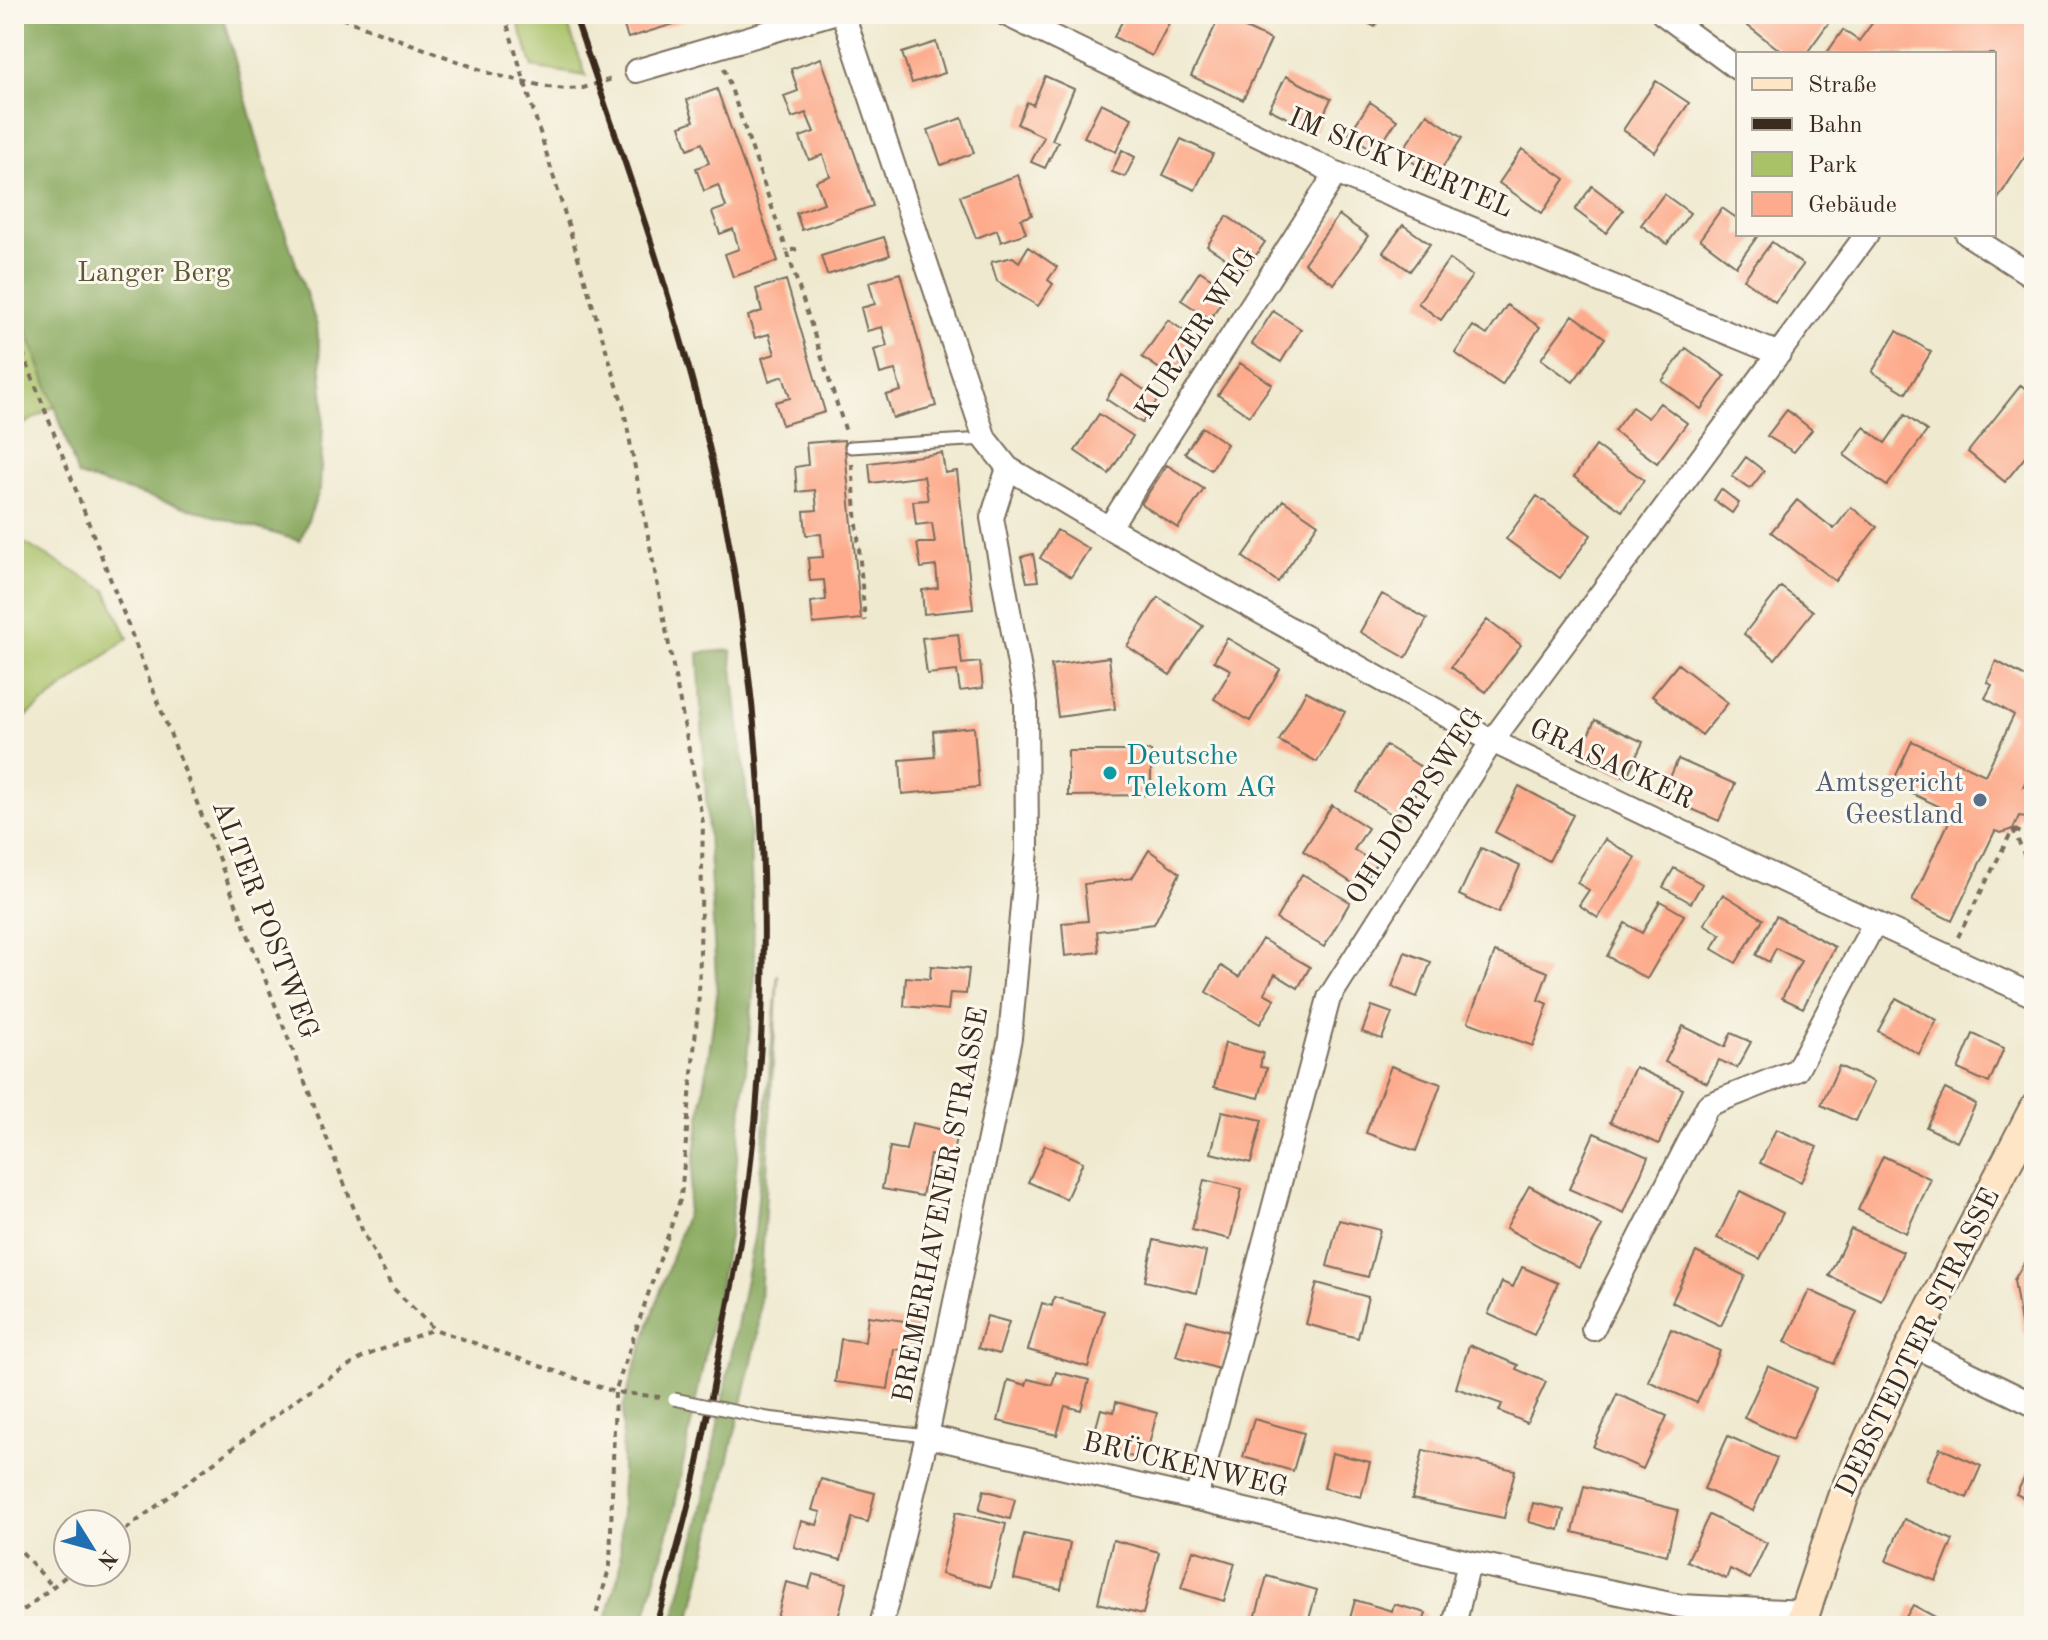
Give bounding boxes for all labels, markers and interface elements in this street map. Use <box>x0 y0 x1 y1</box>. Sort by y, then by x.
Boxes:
legend <box>1736 52 1996 236</box>
text: Straße <box>1808 74 1877 98</box>
street label: IM SICKVIERTEL <box>1284 104 1516 224</box>
text: Bahn <box>1808 114 1862 138</box>
text: Park <box>1808 154 1857 178</box>
text: Gebäude <box>1808 194 1897 218</box>
street label: KURZER WEG <box>1131 243 1263 425</box>
park label: Langer Berg <box>77 260 231 288</box>
street label: OHLDORPSWEG <box>1342 704 1490 910</box>
street label: GRASACKER <box>1525 715 1697 815</box>
place label: Deutsche Telekom AG <box>1126 743 1276 803</box>
marker: Deutsche Telekom AG <box>1101 764 1119 782</box>
place label: Amtsgericht Geestland <box>1814 770 1964 830</box>
marker: Amtsgericht Geestland <box>1971 791 1989 809</box>
street label: ALTER POSTWEG <box>206 797 322 1043</box>
street label: BREMERHAVENER STRASSE <box>890 1005 994 1405</box>
street label: DEBSTEDTER STRASSE <box>1832 1185 2006 1501</box>
street label: BRÜCKENWEG <box>1080 1425 1291 1503</box>
north arrow <box>52 1508 132 1588</box>
text: N <box>92 1545 120 1572</box>

